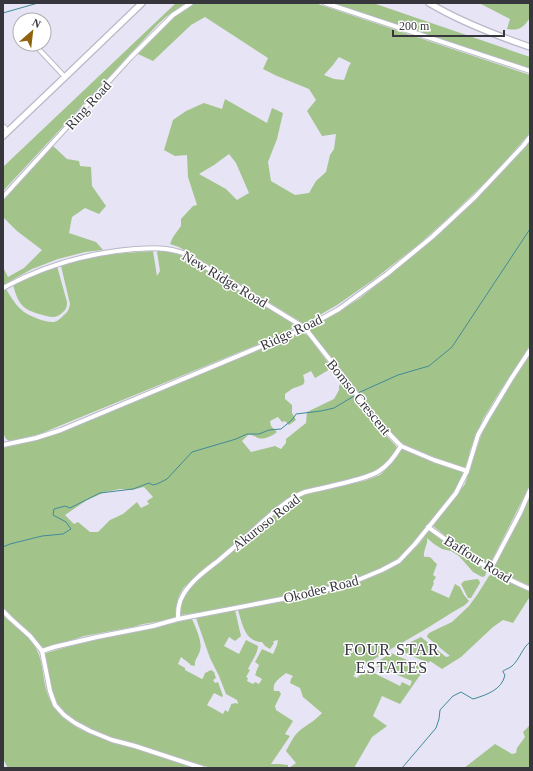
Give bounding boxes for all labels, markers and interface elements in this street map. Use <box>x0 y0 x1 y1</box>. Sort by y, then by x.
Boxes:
north arrow <box>12 12 52 52</box>
scale bar <box>393 12 504 38</box>
text: N <box>30 16 43 30</box>
text: 200 m <box>399 19 430 33</box>
street label: Ring Road <box>63 78 114 133</box>
street label: New Ridge Road <box>180 248 270 311</box>
street label: Ridge Road <box>258 312 325 353</box>
street label: Bomso Crescent <box>324 357 394 438</box>
street label: Akuroso Road <box>230 491 303 553</box>
street label: Baffour Road <box>441 533 514 586</box>
street label: Okodee Road <box>282 573 360 606</box>
district label: FOUR STAR ESTATES <box>344 641 440 676</box>

